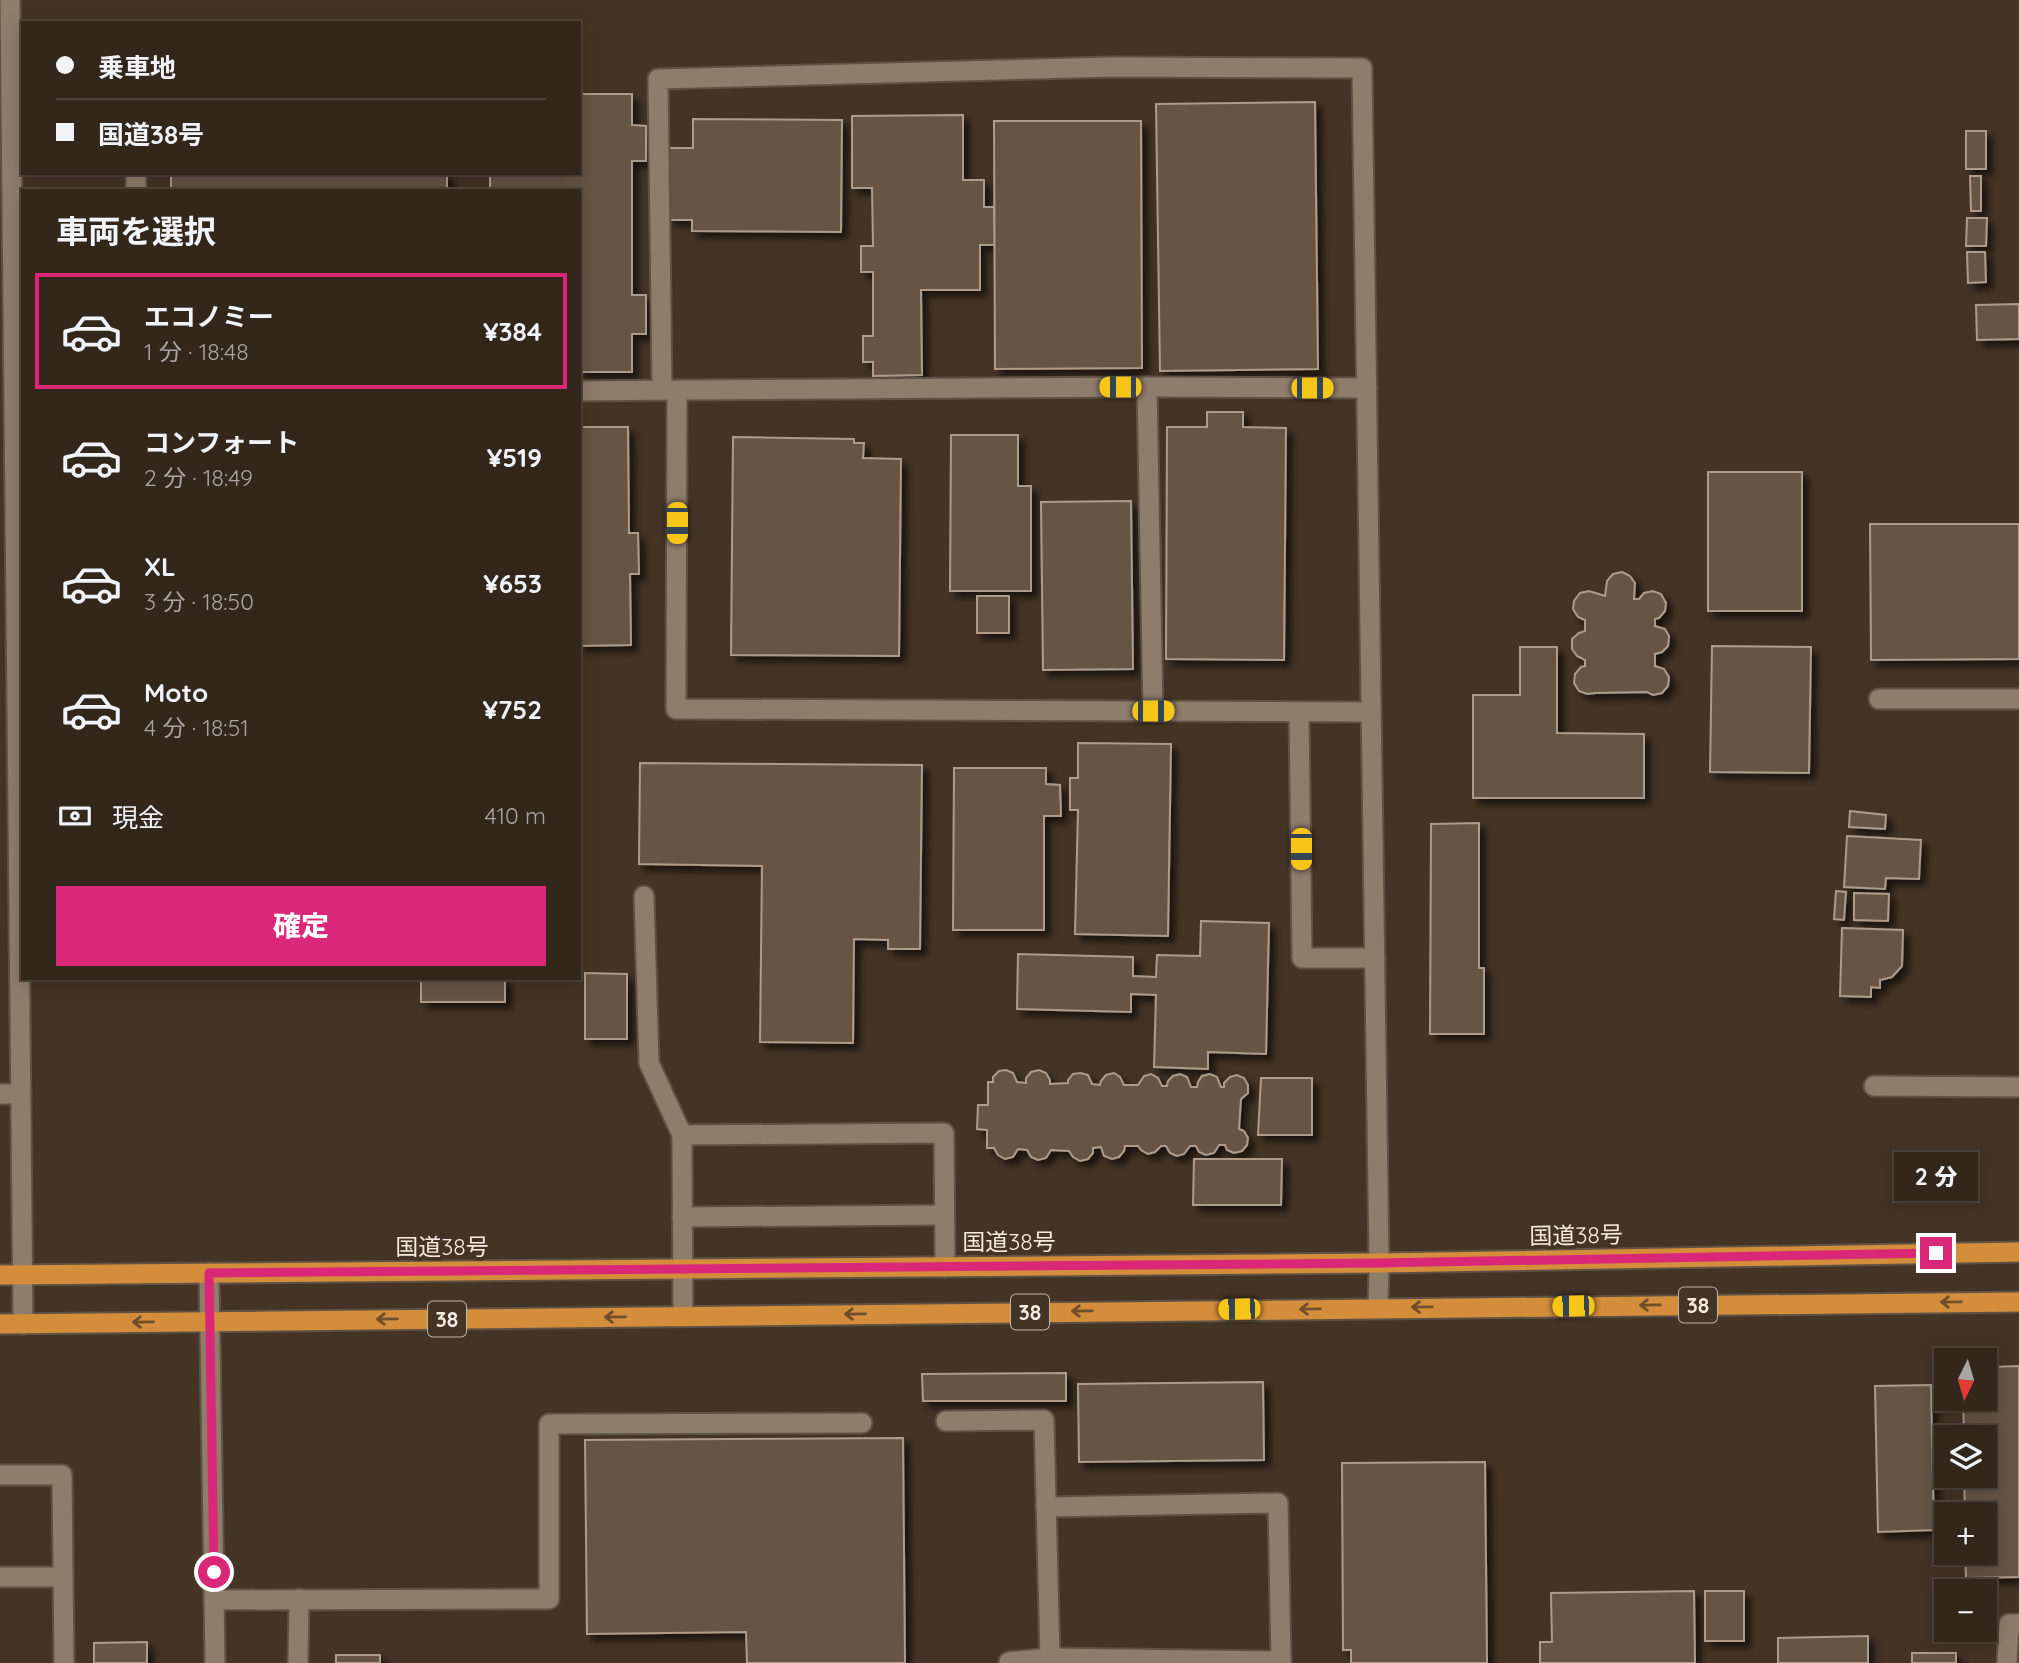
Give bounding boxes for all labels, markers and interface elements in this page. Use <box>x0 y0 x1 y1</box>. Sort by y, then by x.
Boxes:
text: 乗車地 <box>98 51 176 84</box>
text: 国道38号 <box>98 118 204 151</box>
text: 車両を選択 <box>56 211 216 251</box>
icon: car <box>60 300 123 363</box>
text: エコノミー <box>144 300 274 333</box>
text: ¥384 <box>483 315 542 348</box>
text: 1 分 · 18:48 <box>144 337 249 366</box>
car <box>1100 377 1142 398</box>
car <box>1292 378 1334 399</box>
icon: car <box>60 426 123 489</box>
text: コンフォート <box>144 426 299 459</box>
text: ¥519 <box>487 441 542 474</box>
text: 2 分 · 18:49 <box>144 463 253 492</box>
car <box>667 502 688 544</box>
text: XL <box>144 550 176 583</box>
icon: car <box>60 552 123 615</box>
text: ¥653 <box>483 567 542 600</box>
text: 3 分 · 18:50 <box>144 587 254 616</box>
text: Moto <box>144 676 208 709</box>
icon: car <box>60 678 123 741</box>
text: ¥752 <box>482 693 542 726</box>
car <box>1133 701 1175 722</box>
text: 4 分 · 18:51 <box>144 713 249 742</box>
icon: cash <box>56 797 94 835</box>
text: 現金 <box>112 801 164 834</box>
text: 410 m <box>485 801 546 830</box>
car <box>1291 828 1312 870</box>
button: 確定 <box>56 886 546 966</box>
callout: 2 分 <box>1894 1152 1978 1200</box>
text: 2 分 <box>1915 1162 1957 1191</box>
street label: 国道38号 <box>1529 1220 1623 1250</box>
street label: 国道38号 <box>962 1227 1056 1256</box>
street label: 国道38号 <box>395 1232 489 1261</box>
route end <box>1920 1237 1952 1269</box>
road number: 38 <box>1679 1288 1717 1322</box>
road number: 38 <box>1011 1294 1049 1330</box>
car <box>1552 1295 1595 1317</box>
one-way arrow <box>1940 1296 1963 1309</box>
car <box>1218 1298 1261 1320</box>
one-way arrow <box>1639 1298 1662 1312</box>
one-way arrow <box>1411 1300 1434 1314</box>
road number: 38 <box>428 1302 466 1336</box>
one-way arrow <box>1298 1302 1321 1315</box>
one-way arrow <box>1071 1304 1094 1318</box>
one-way arrow <box>843 1307 866 1321</box>
one-way arrow <box>604 1310 627 1324</box>
one-way arrow <box>376 1313 399 1326</box>
one-way arrow <box>131 1315 154 1329</box>
north arrow <box>1934 1348 1997 1410</box>
map controls <box>1934 1348 1997 1642</box>
button: layers <box>1934 1425 1997 1488</box>
button: + <box>1934 1502 1997 1565</box>
route start <box>198 1556 230 1588</box>
button: − <box>1934 1579 1997 1642</box>

